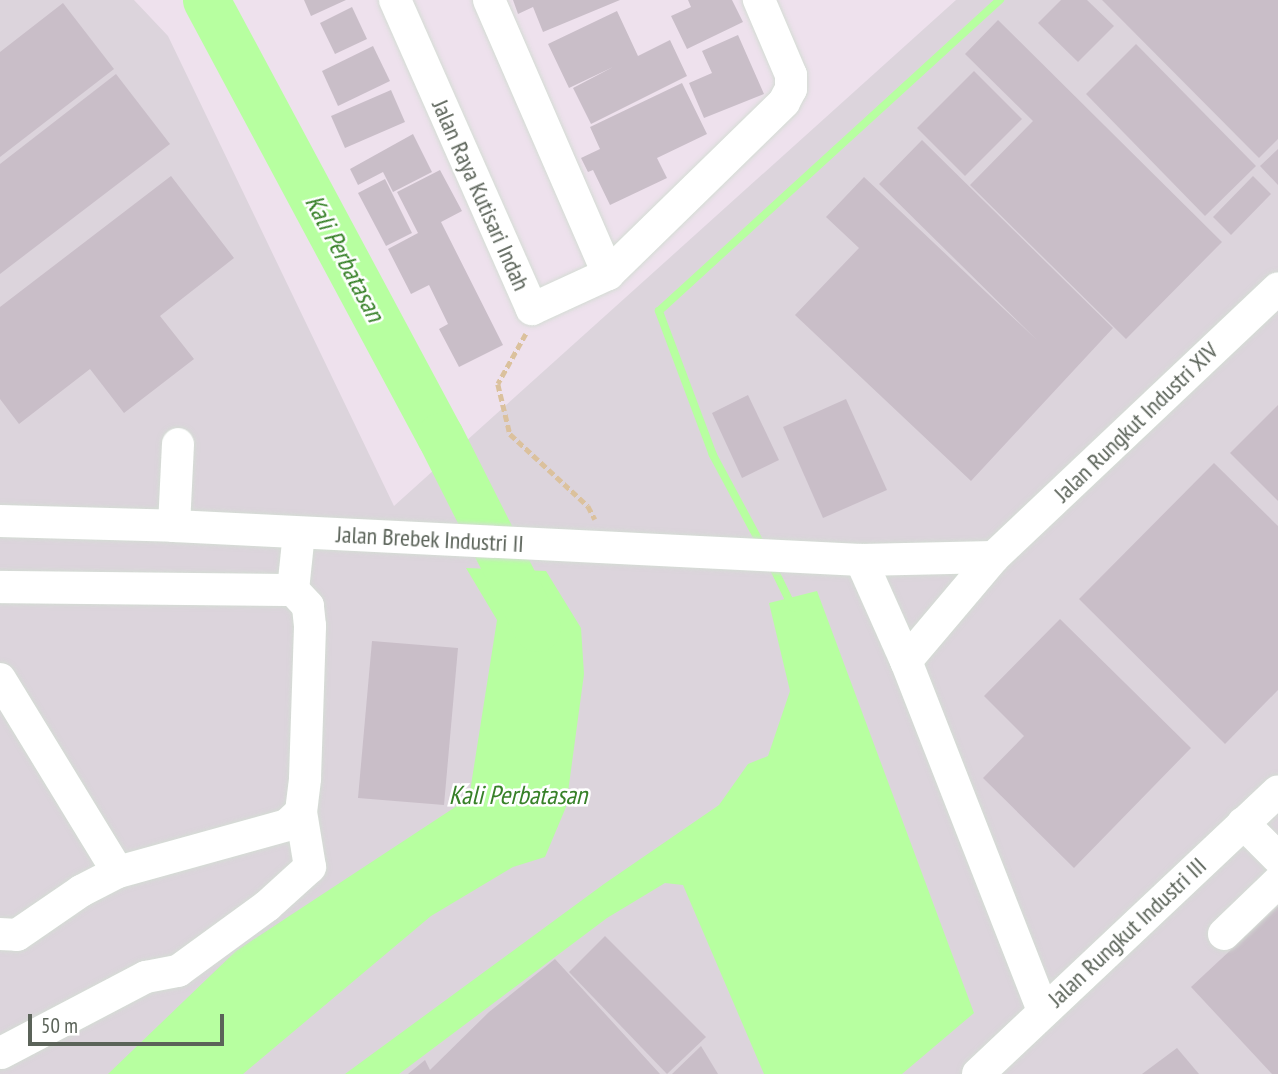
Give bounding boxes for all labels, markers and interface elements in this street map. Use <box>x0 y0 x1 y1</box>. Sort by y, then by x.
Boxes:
street label: Jalan Raya Kutisari Indah <box>426 95 536 295</box>
water label: Kali Perbatasan <box>299 190 391 326</box>
street label: Jalan Rungkut Industri XIV <box>1048 336 1224 508</box>
street label: Jalan Brebek Industri II <box>335 520 525 558</box>
water label: Kali Perbatasan <box>449 779 587 811</box>
street label: Jalan Rungkut Industri III <box>1042 851 1212 1013</box>
scale bar <box>32 1000 228 1044</box>
text: 50 m <box>41 1012 78 1039</box>

